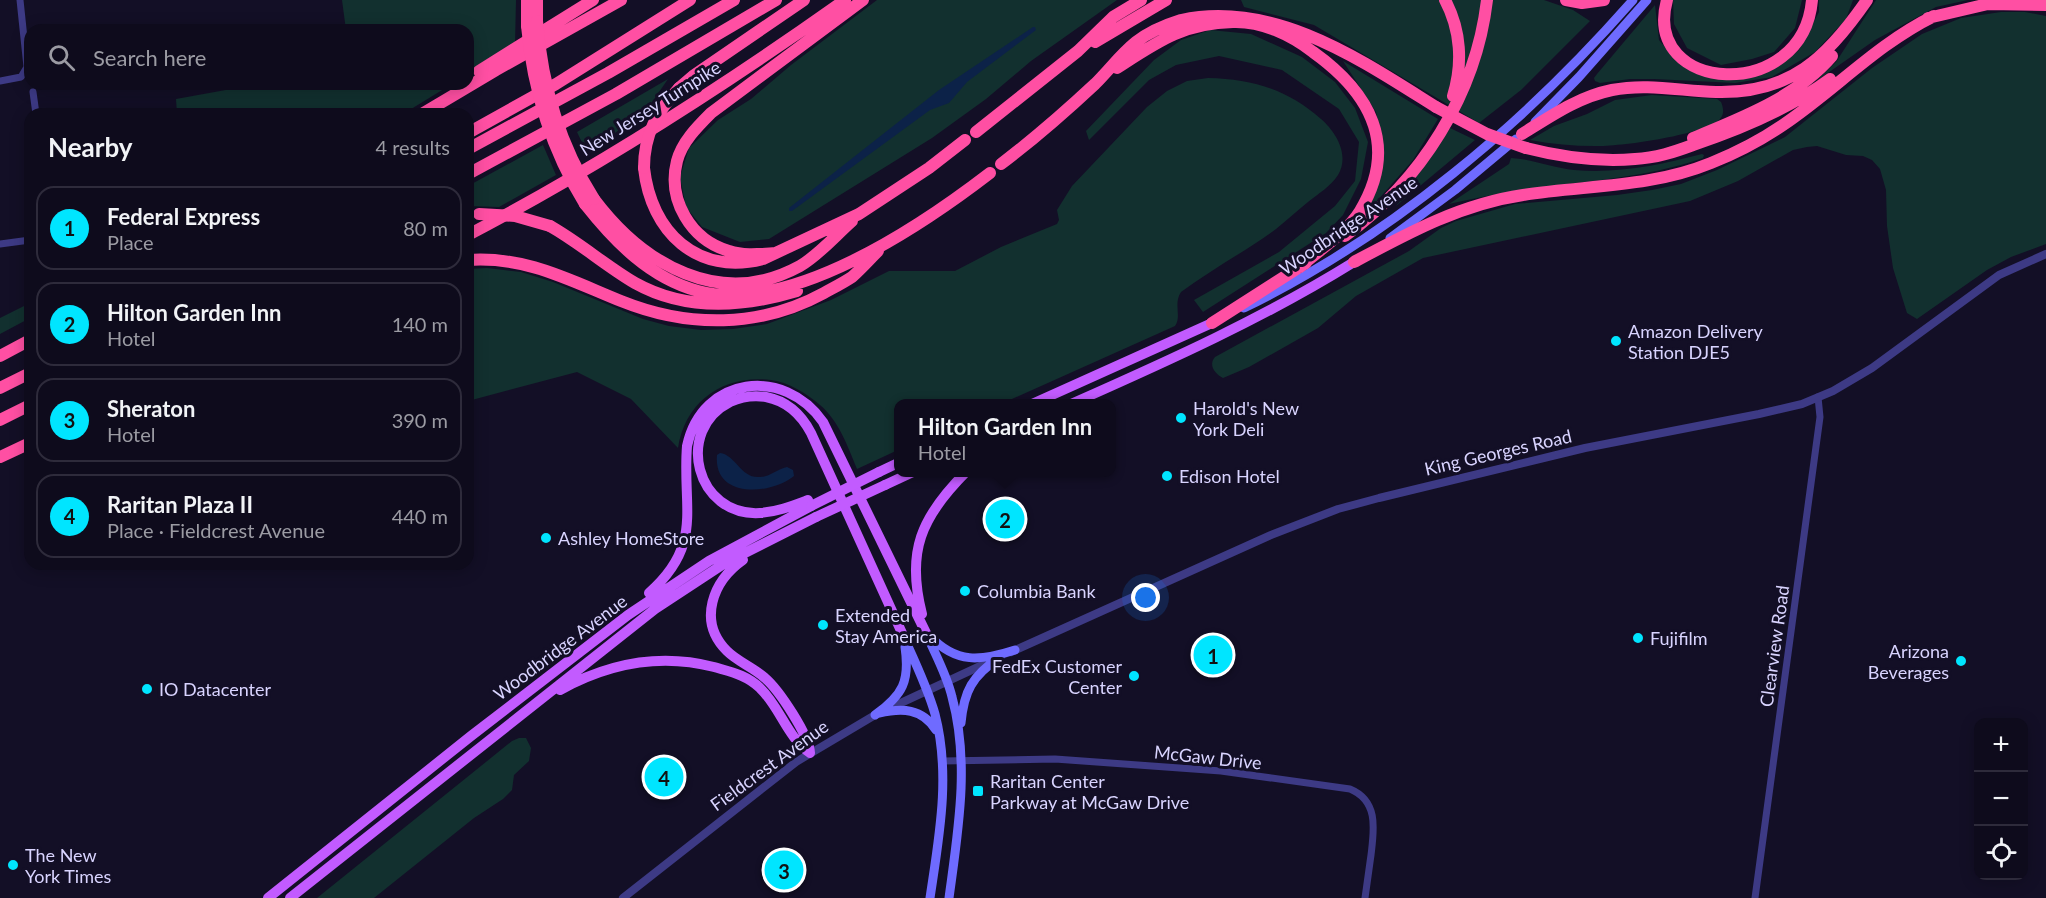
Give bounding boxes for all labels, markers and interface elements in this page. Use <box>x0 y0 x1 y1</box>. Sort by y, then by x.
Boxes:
search box <box>24 24 474 90</box>
icon: search <box>45 41 78 74</box>
text: Search here <box>93 44 206 71</box>
street label: New Jersey Turnpike <box>576 56 724 160</box>
text: Nearby <box>48 131 133 163</box>
text: 4 results <box>375 135 450 159</box>
street label: Woodbridge Avenue <box>1275 171 1421 279</box>
text: Federal Express <box>107 203 260 230</box>
text: 1 <box>64 216 75 240</box>
text: 80 m <box>403 216 448 240</box>
text: Place <box>107 230 154 254</box>
text: Hilton Garden Inn <box>107 299 282 326</box>
text: 2 <box>64 312 75 336</box>
text: 140 m <box>392 312 448 336</box>
place label: Amazon Delivery Station DJE5 <box>1628 320 1763 363</box>
text: Hotel <box>107 326 156 350</box>
marker: Amazon Delivery Station DJE5 <box>1609 334 1623 348</box>
text: Sheraton <box>107 395 195 422</box>
place label: Harold's New York Deli <box>1193 397 1299 440</box>
popup <box>894 399 1116 477</box>
text: 3 <box>64 408 75 432</box>
text: 390 m <box>392 408 448 432</box>
marker: Harold's New York Deli <box>1174 411 1188 425</box>
text: Hilton Garden Inn <box>918 413 1092 440</box>
text: Hotel <box>107 422 156 446</box>
street label: King Georges Road <box>1422 424 1574 480</box>
text: Hotel <box>918 440 966 464</box>
place label: Edison Hotel <box>1179 465 1280 487</box>
marker: Edison Hotel <box>1160 469 1174 483</box>
text: Raritan Plaza II <box>107 491 253 518</box>
pin: 2 <box>986 496 1024 542</box>
text: 4 <box>64 504 75 528</box>
text: 440 m <box>392 504 448 528</box>
text: Place · Fieldcrest Avenue <box>107 518 325 542</box>
place label: Ashley HomeStore <box>558 527 704 549</box>
marker: Ashley HomeStore <box>539 531 553 545</box>
place label: Columbia Bank <box>977 580 1097 602</box>
your location <box>1131 583 1160 612</box>
marker: Columbia Bank <box>958 584 972 598</box>
street label: Clearview Road <box>1755 584 1793 708</box>
street label: Woodbridge Avenue <box>489 590 631 704</box>
place label: Extended Stay America <box>835 604 937 647</box>
marker: Extended Stay America <box>816 618 830 632</box>
place label: Fujifilm <box>1650 627 1708 649</box>
marker: Fujifilm <box>1631 631 1645 645</box>
pin: 1 <box>1194 632 1232 678</box>
place label: Arizona Beverages <box>1868 640 1949 683</box>
marker: Arizona Beverages <box>1954 654 1968 668</box>
place label: FedEx Customer Center <box>992 655 1122 698</box>
marker: FedEx Customer Center <box>1127 669 1141 683</box>
place label: IO Datacenter <box>159 678 272 700</box>
marker: IO Datacenter <box>140 682 154 696</box>
street label: Fieldcrest Avenue <box>706 715 832 815</box>
map controls <box>1974 718 2028 880</box>
button: + <box>1974 718 2028 772</box>
street label: McGaw Drive <box>1153 740 1263 774</box>
pin: 4 <box>644 754 684 800</box>
place label: Raritan Center Parkway at McGaw Drive <box>990 770 1189 813</box>
button: − <box>1974 772 2028 826</box>
marker: Raritan Center Parkway at McGaw Drive <box>971 784 985 798</box>
button: locate <box>1974 826 2028 880</box>
place label: The New York Times <box>25 844 111 887</box>
pin: 3 <box>764 848 804 892</box>
marker: The New York Times <box>6 858 20 872</box>

